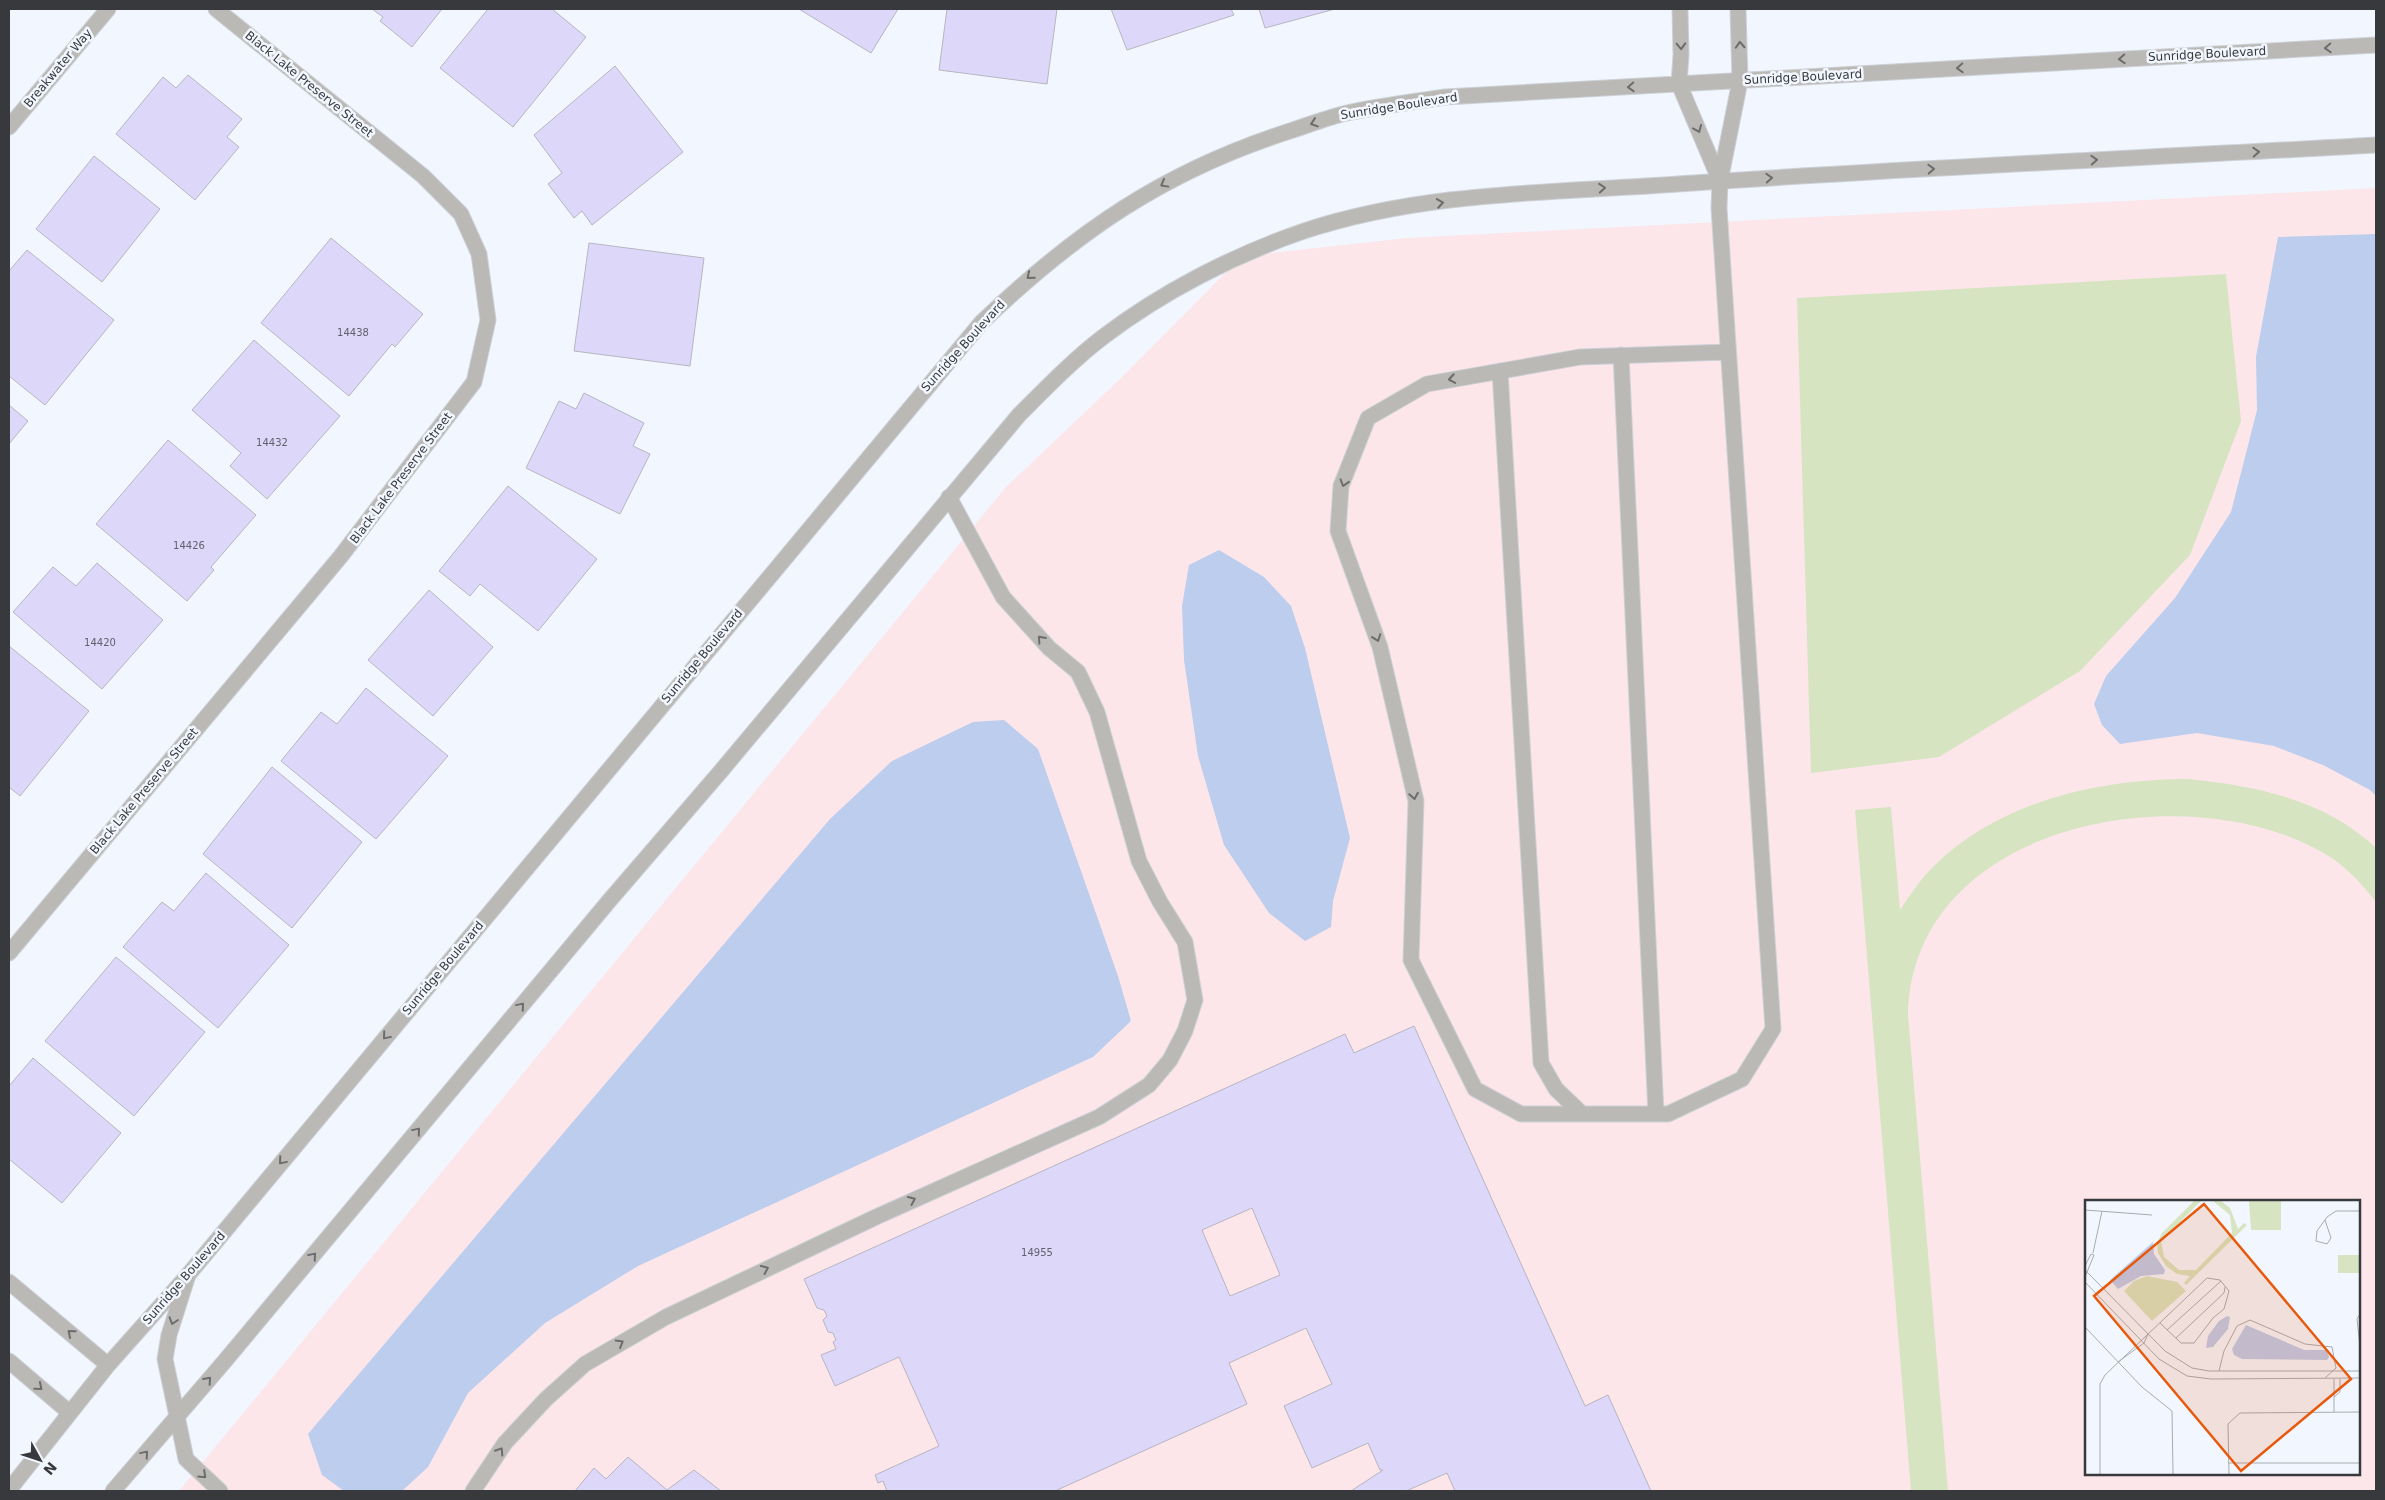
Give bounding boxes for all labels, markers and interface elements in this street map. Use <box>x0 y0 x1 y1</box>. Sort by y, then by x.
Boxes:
street label: Breakwater Way <box>21 26 95 110</box>
street label: Black Lake Preserve Street <box>242 28 376 140</box>
one-way arrow <box>1734 41 1745 49</box>
one-way arrow <box>2323 42 2331 53</box>
one-way arrow <box>1676 43 1686 51</box>
street label: Sunridge Boulevard <box>2148 44 2266 64</box>
one-way arrow <box>2118 54 2126 65</box>
one-way arrow <box>1956 63 1964 74</box>
street label: Sunridge Boulevard <box>1744 67 1862 87</box>
one-way arrow <box>1627 81 1635 92</box>
street label: Sunridge Boulevard <box>1340 90 1458 122</box>
one-way arrow <box>1310 118 1319 128</box>
one-way arrow <box>1692 124 1703 133</box>
one-way arrow <box>2252 146 2260 157</box>
one-way arrow <box>2090 155 2098 166</box>
one-way arrow <box>1928 163 1936 174</box>
one-way arrow <box>1765 173 1773 184</box>
one-way arrow <box>1160 177 1169 187</box>
one-way arrow <box>1598 183 1606 194</box>
one-way arrow <box>1436 198 1444 208</box>
one-way arrow <box>1027 271 1036 280</box>
street label: Sunridge Boulevard <box>918 297 1008 395</box>
house number: 14438 <box>337 327 369 338</box>
one-way arrow <box>1448 374 1456 384</box>
street label: Black Lake Preserve Street <box>347 409 455 546</box>
house number: 14432 <box>256 437 288 448</box>
one-way arrow <box>1339 478 1349 486</box>
house number: 14426 <box>173 540 205 551</box>
street label: Sunridge Boulevard <box>659 606 745 706</box>
one-way arrow <box>1371 633 1381 642</box>
one-way arrow <box>1038 636 1047 645</box>
house number: 14420 <box>84 637 116 648</box>
street label: Black Lake Preserve Street <box>87 725 201 857</box>
one-way arrow <box>1409 791 1419 800</box>
street label: Sunridge Boulevard <box>400 918 486 1018</box>
one-way arrow <box>516 1003 525 1012</box>
one-way arrow <box>384 1030 392 1039</box>
one-way arrow <box>412 1128 420 1137</box>
one-way arrow <box>280 1155 288 1164</box>
one-way arrow <box>907 1196 916 1207</box>
inset map <box>2085 1200 2360 1475</box>
street label: Sunridge Boulevard <box>140 1229 228 1327</box>
house number: 14955 <box>1021 1247 1053 1258</box>
one-way arrow <box>308 1253 316 1262</box>
one-way arrow <box>760 1265 769 1276</box>
one-way arrow <box>169 1316 179 1325</box>
one-way arrow <box>68 1331 77 1339</box>
one-way arrow <box>615 1340 624 1350</box>
one-way arrow <box>202 1377 211 1386</box>
one-way arrow <box>34 1381 43 1390</box>
north arrow <box>15 1435 65 1485</box>
one-way arrow <box>494 1447 503 1456</box>
one-way arrow <box>139 1450 148 1459</box>
text: N <box>40 1459 60 1478</box>
one-way arrow <box>197 1469 206 1478</box>

